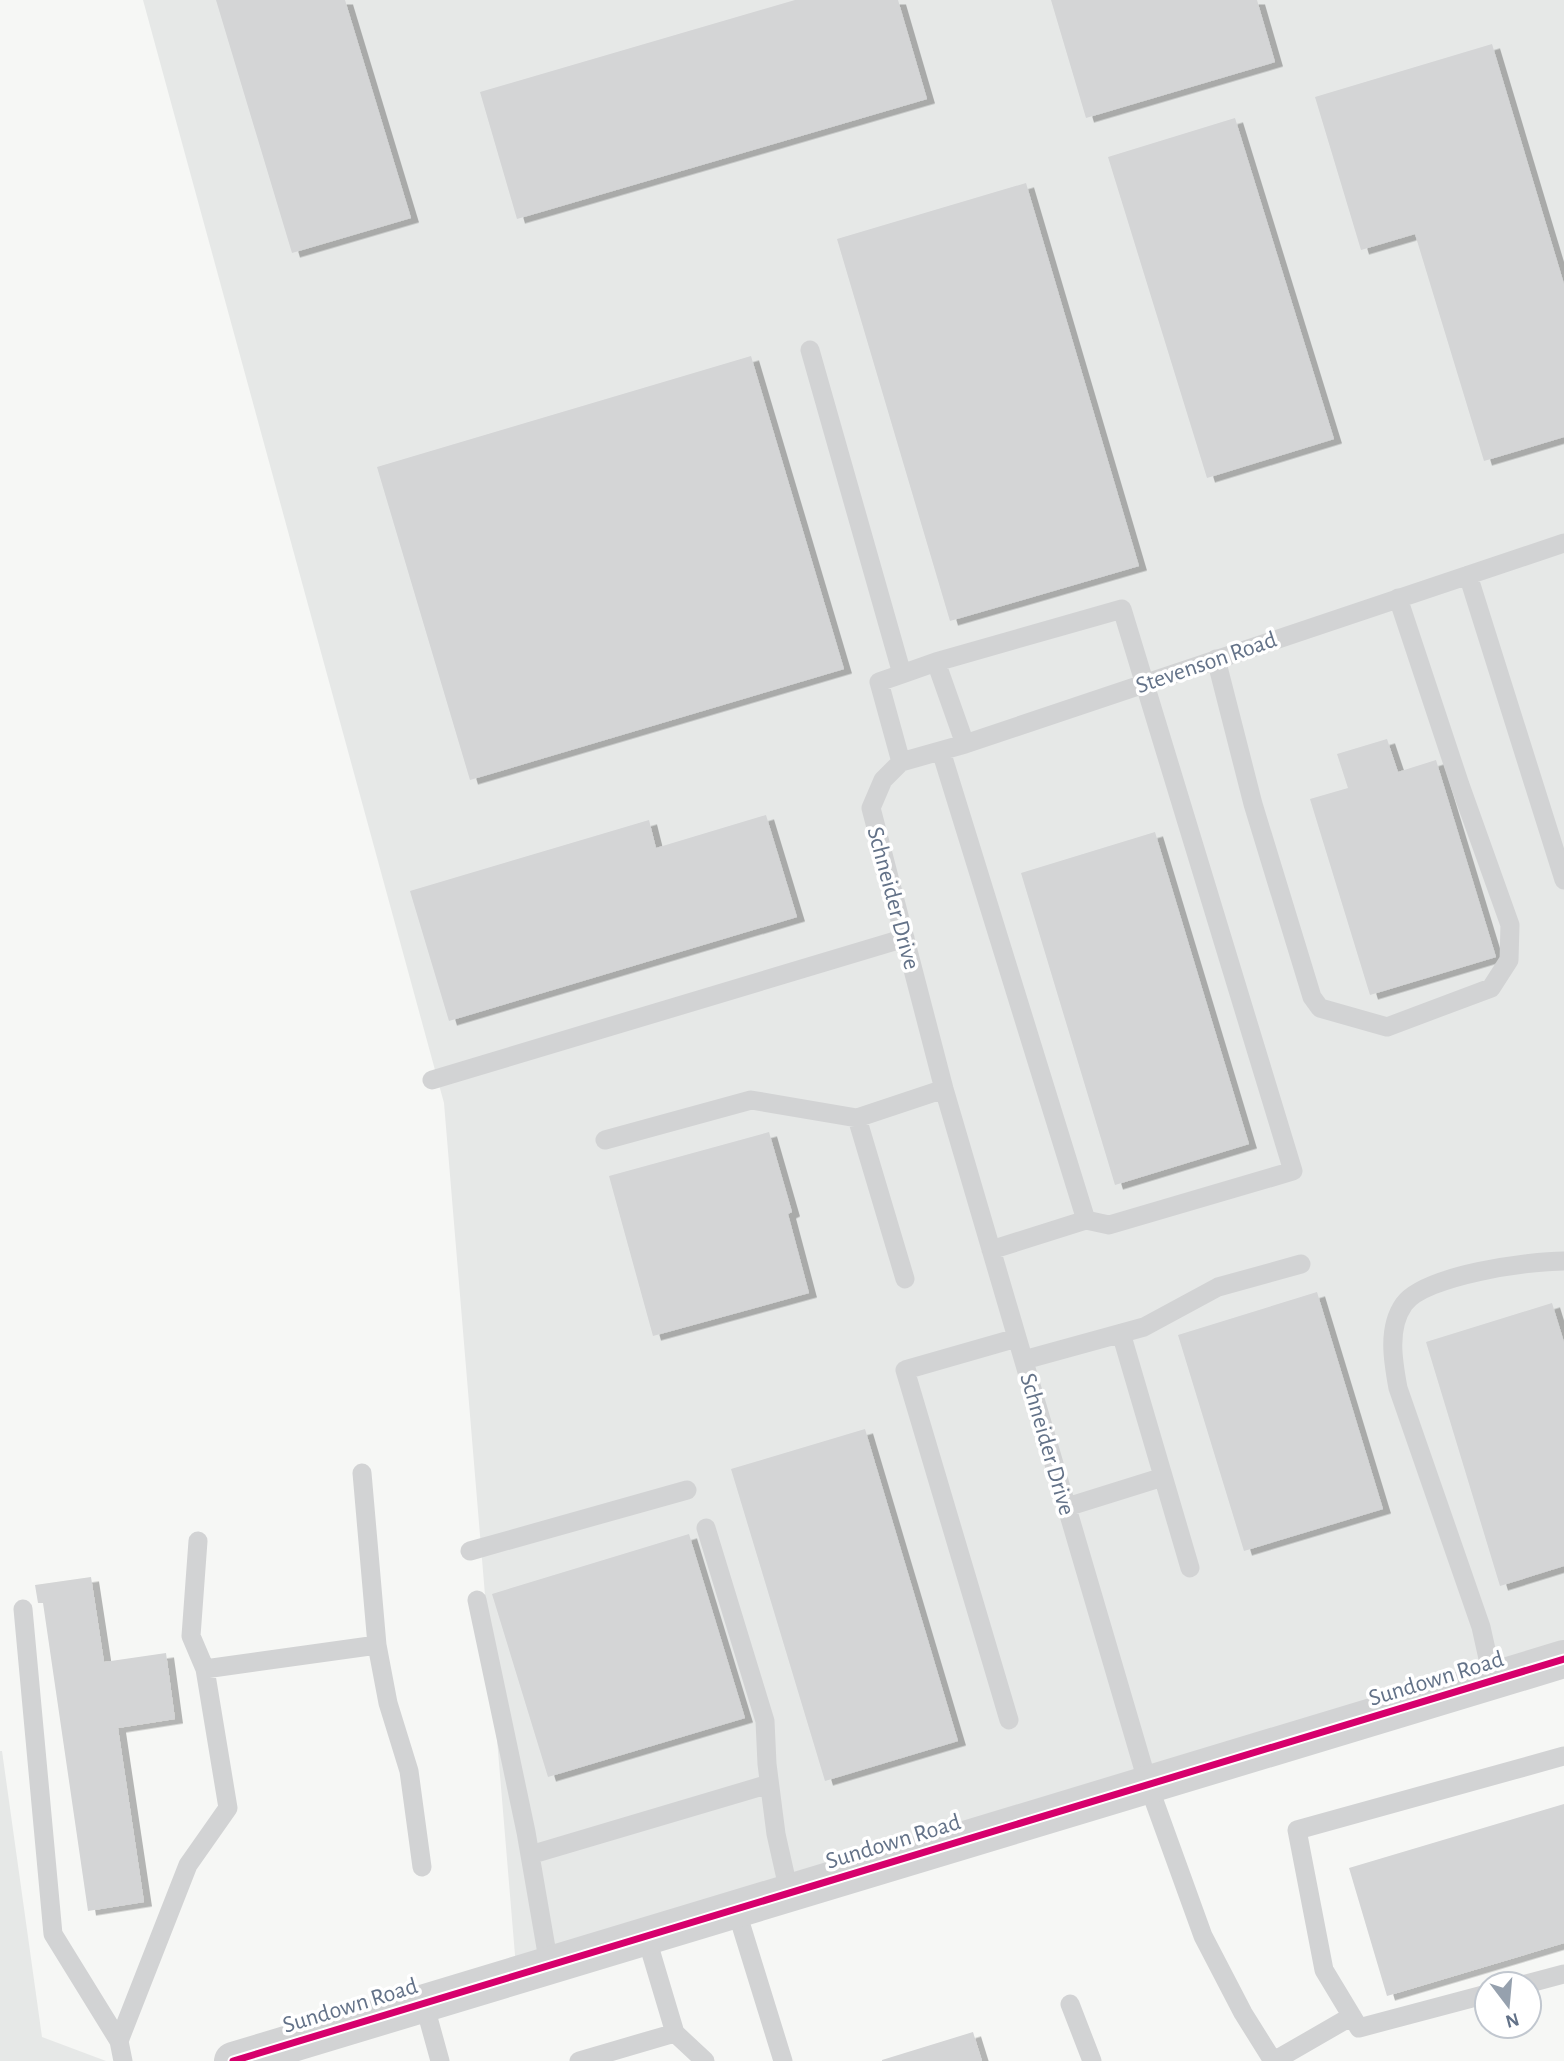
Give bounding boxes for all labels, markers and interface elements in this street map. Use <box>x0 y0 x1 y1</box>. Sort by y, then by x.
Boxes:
street label: Stevenson Road <box>1133 628 1280 698</box>
street label: Schneider Drive <box>862 824 924 972</box>
street label: Schneider Drive <box>1015 1370 1079 1518</box>
street label: Sundown Road <box>1366 1647 1507 1711</box>
street label: Sundown Road <box>823 1810 964 1874</box>
north arrow <box>1473 1970 1543 2040</box>
street label: Sundown Road <box>280 1974 421 2038</box>
text: N <box>1503 2009 1521 2031</box>

